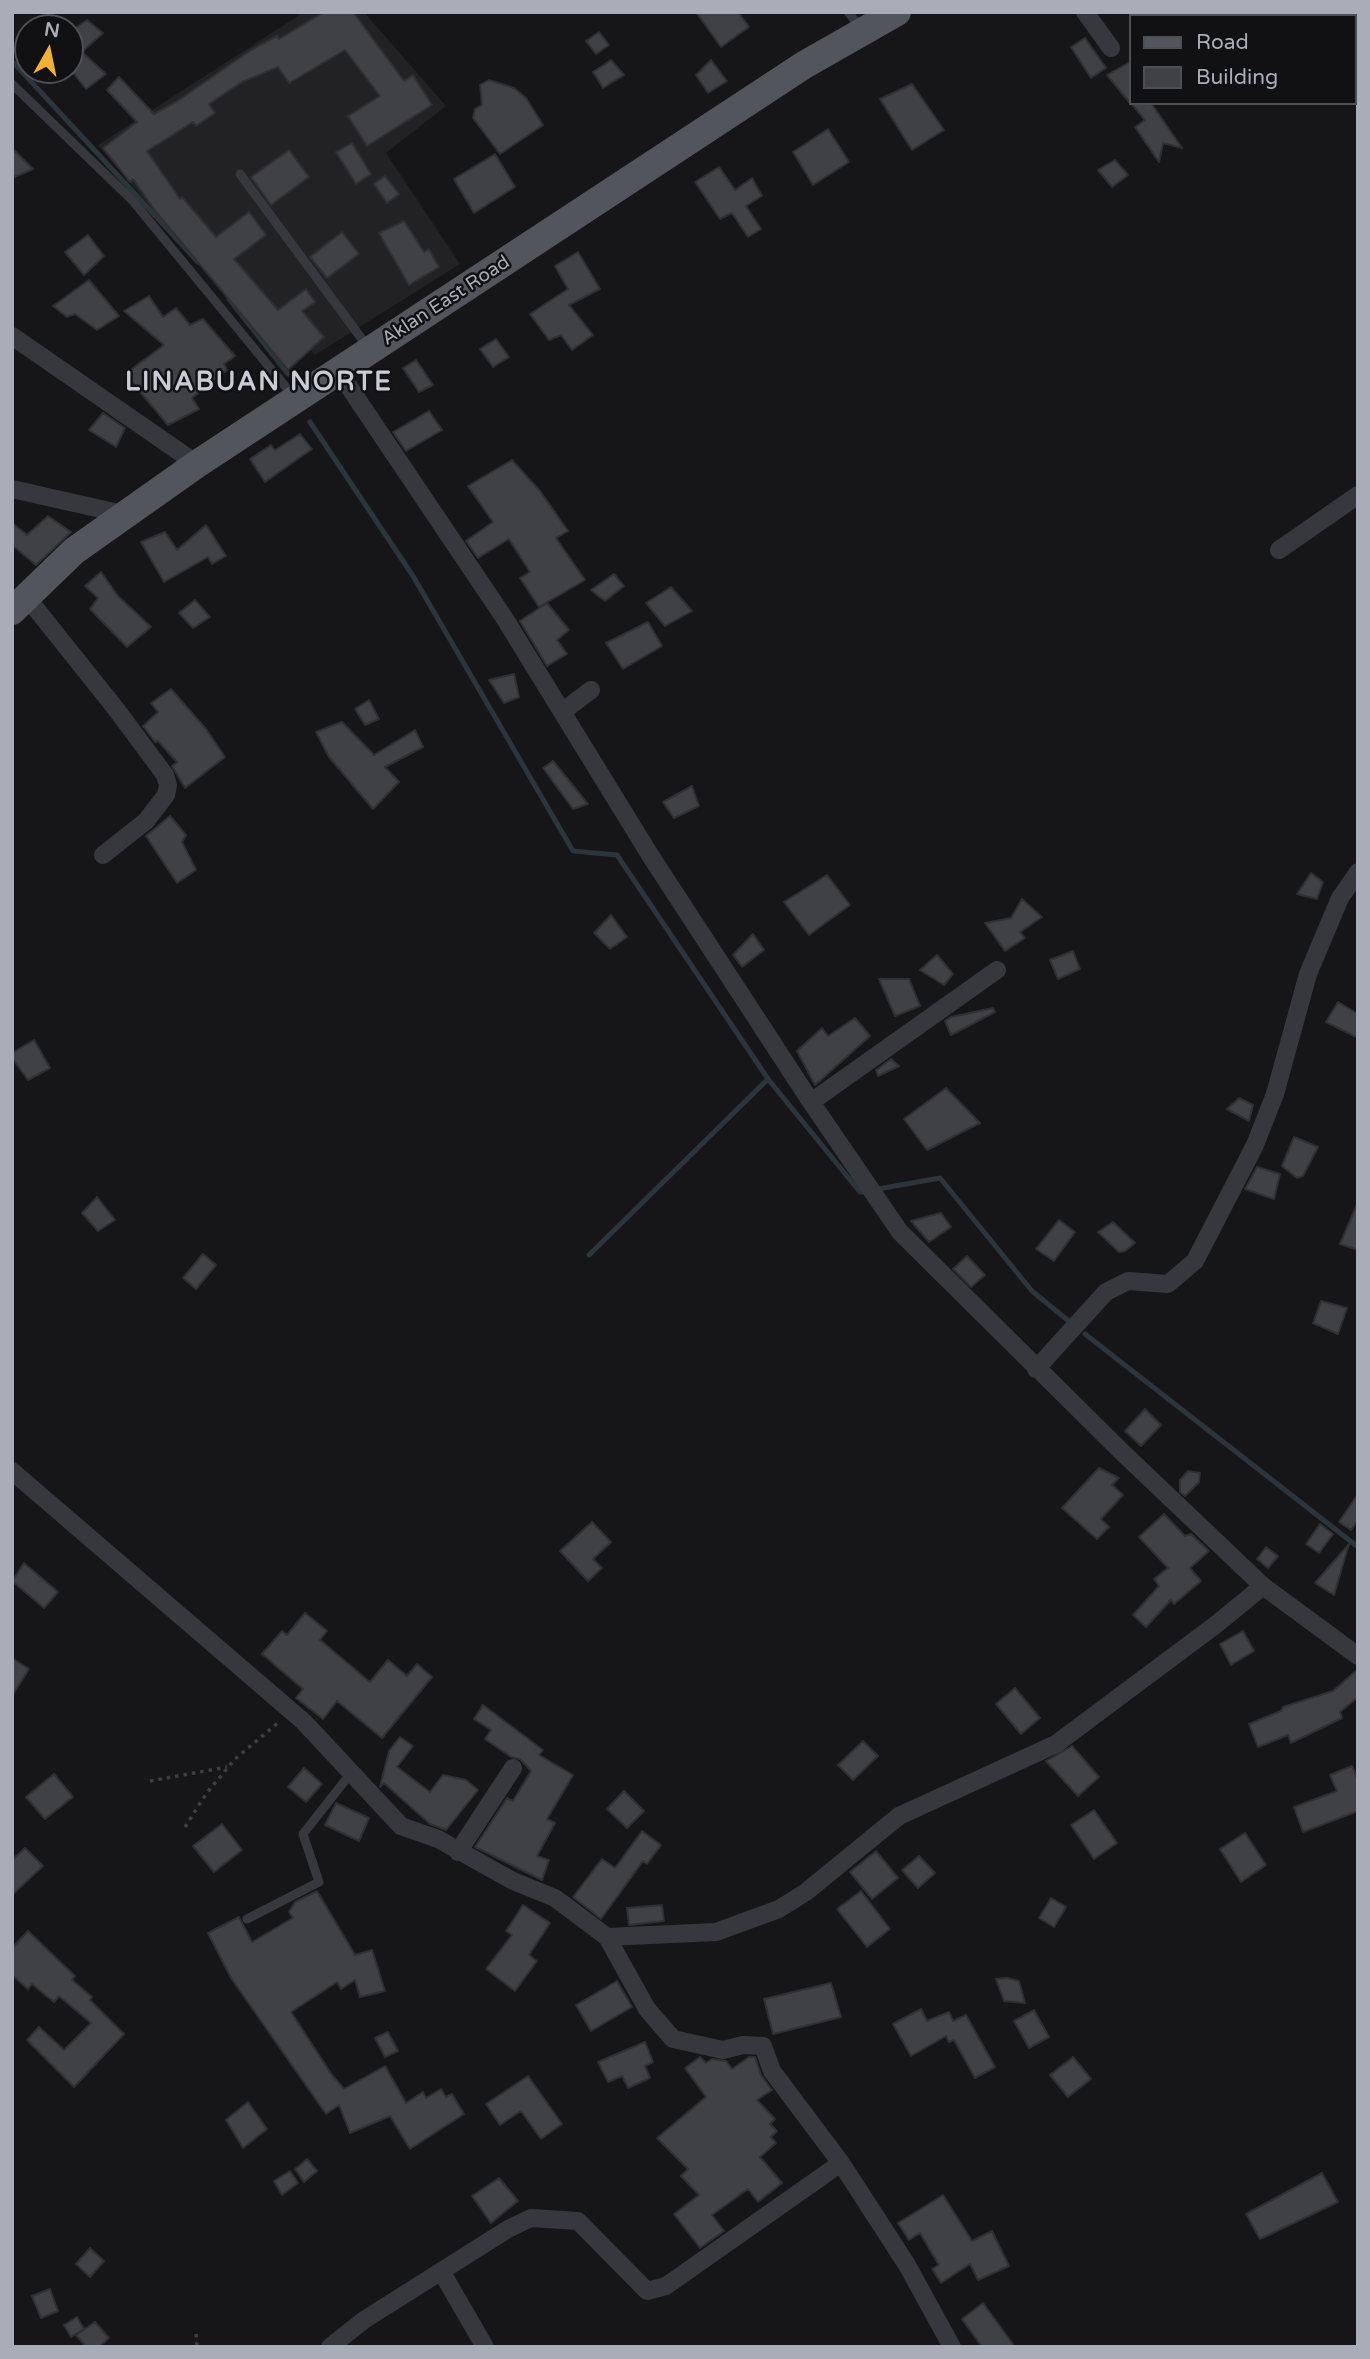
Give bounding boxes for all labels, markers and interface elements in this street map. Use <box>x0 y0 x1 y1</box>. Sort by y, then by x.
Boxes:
north arrow <box>14 14 84 84</box>
legend <box>1128 14 1356 105</box>
text: N <box>43 18 61 42</box>
text: Road <box>1196 30 1249 55</box>
text: Building <box>1196 65 1278 90</box>
street label: Aklan East Road <box>378 251 514 351</box>
district label: LINABUAN NORTE <box>127 367 391 399</box>

